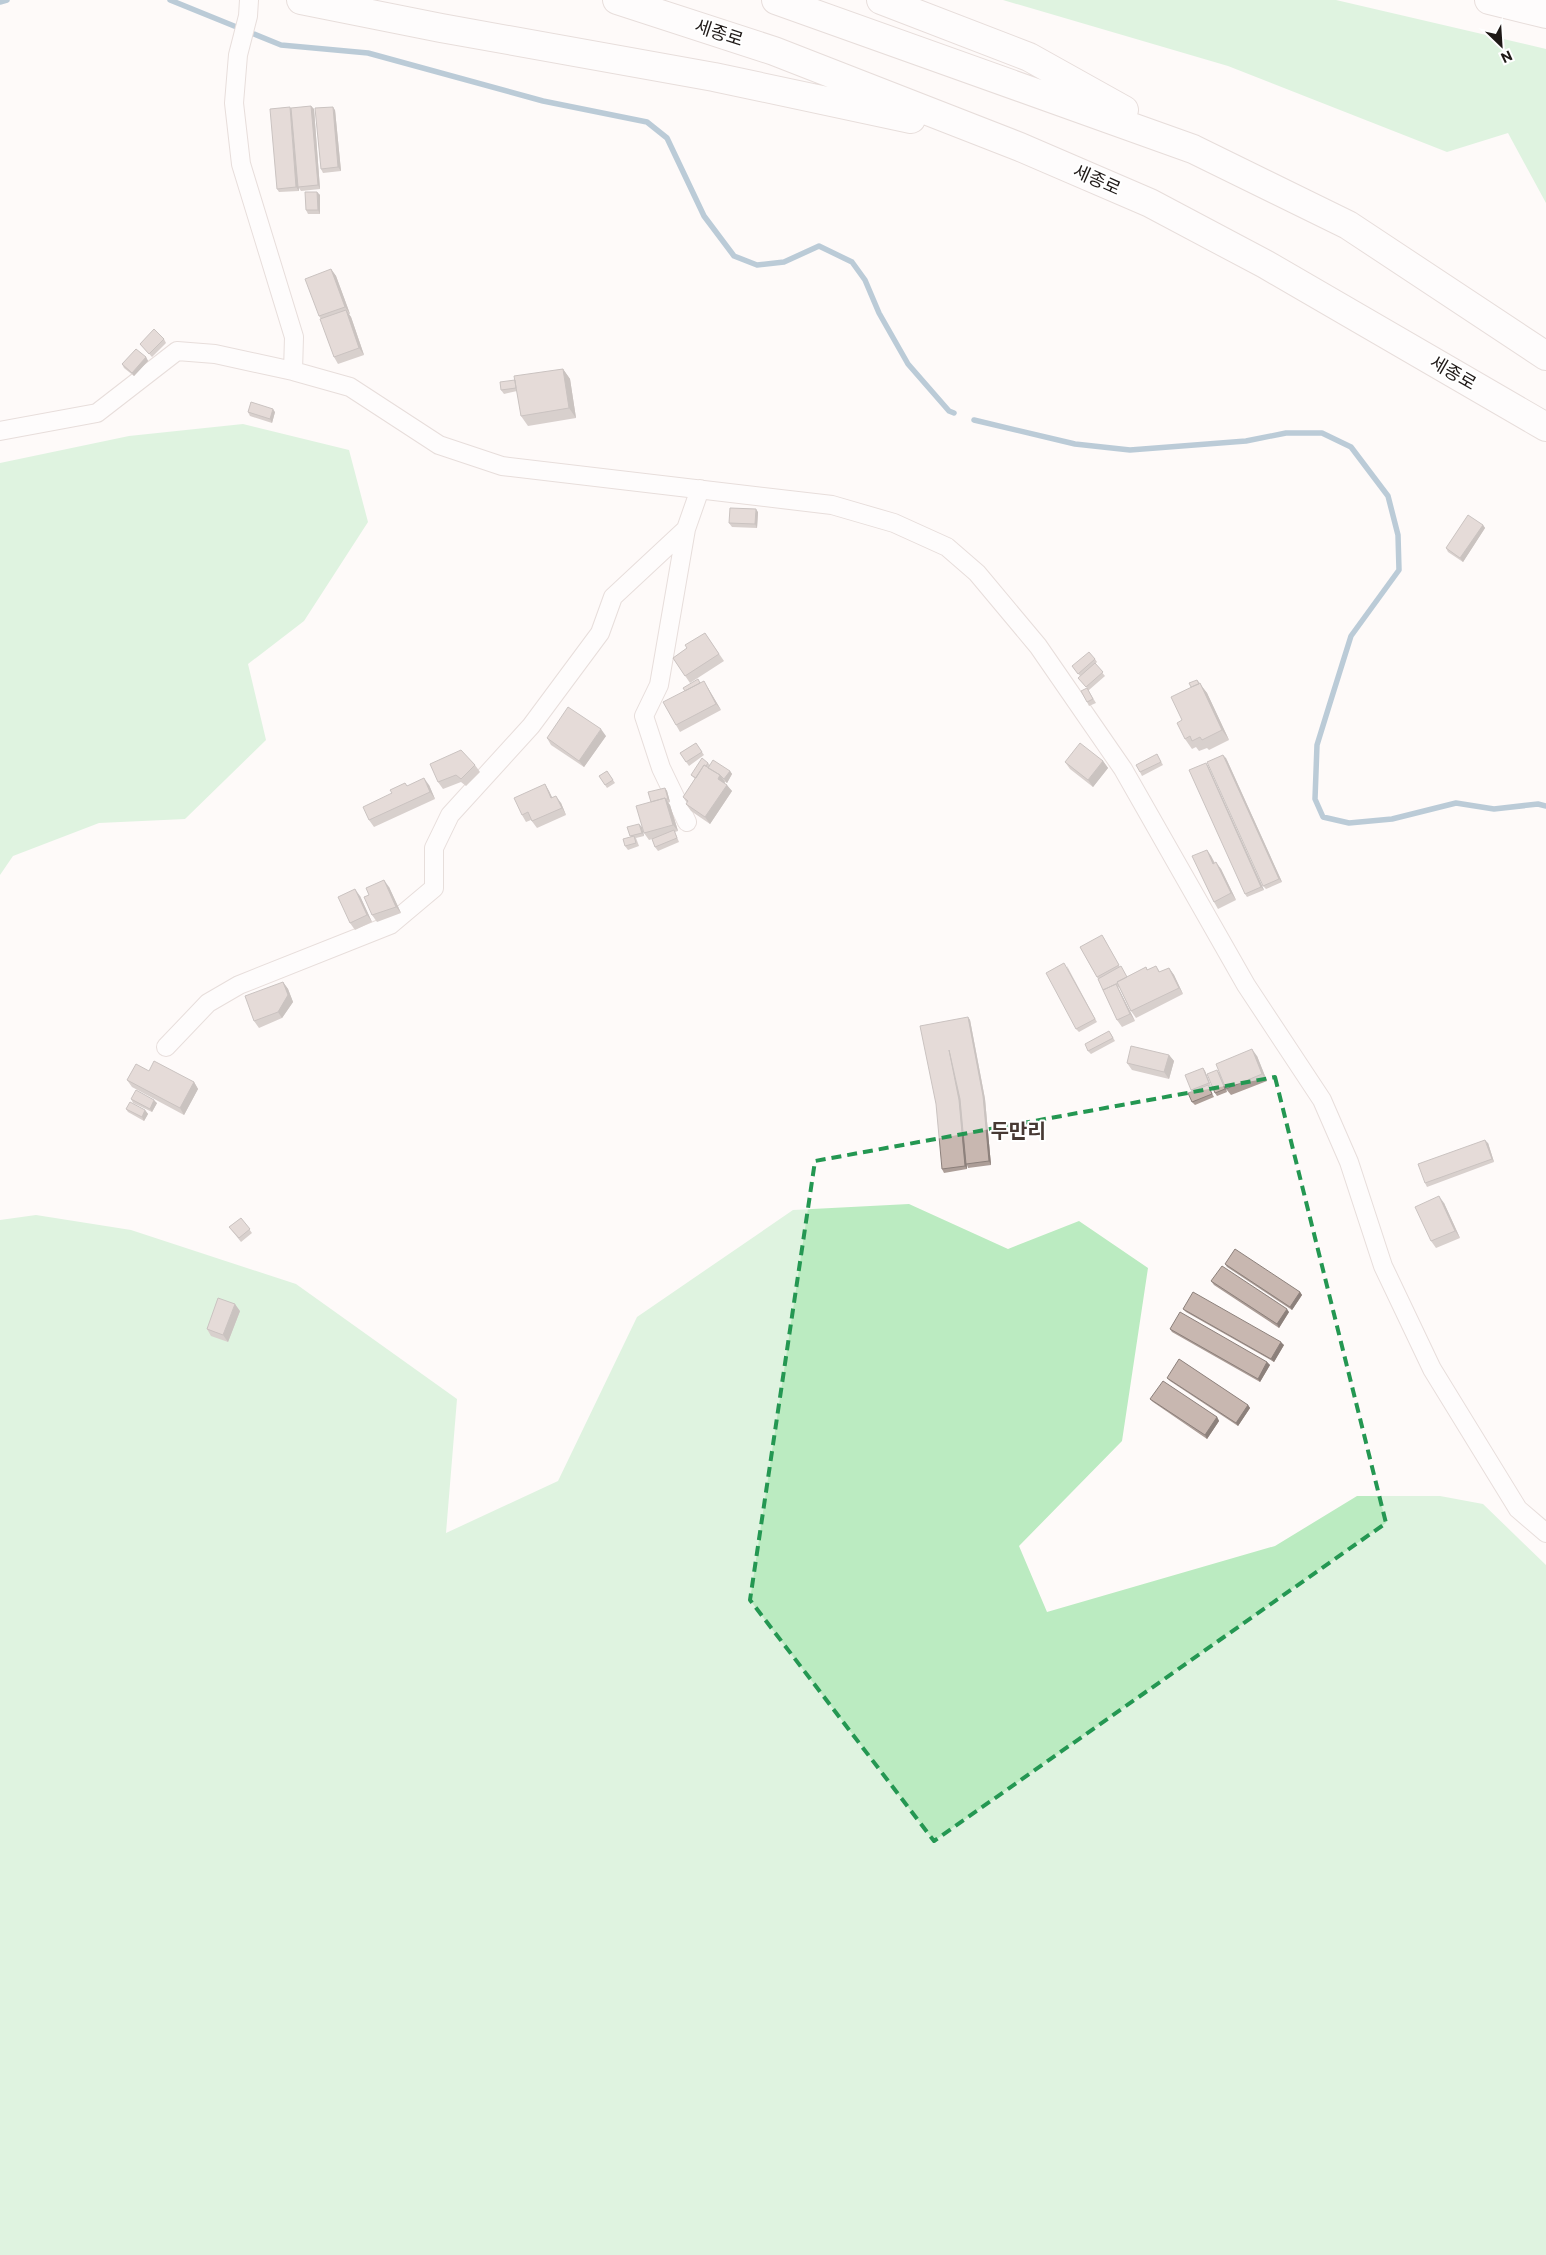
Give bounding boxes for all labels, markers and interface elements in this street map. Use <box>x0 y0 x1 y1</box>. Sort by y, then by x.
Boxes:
street label: 세종로 <box>692 14 746 50</box>
north arrow <box>1476 20 1526 70</box>
text: N <box>1498 47 1515 67</box>
street label: 세종로 <box>1070 159 1125 199</box>
street label: 세종로 <box>1426 350 1481 394</box>
district label: 두만리 <box>990 1118 1046 1142</box>

